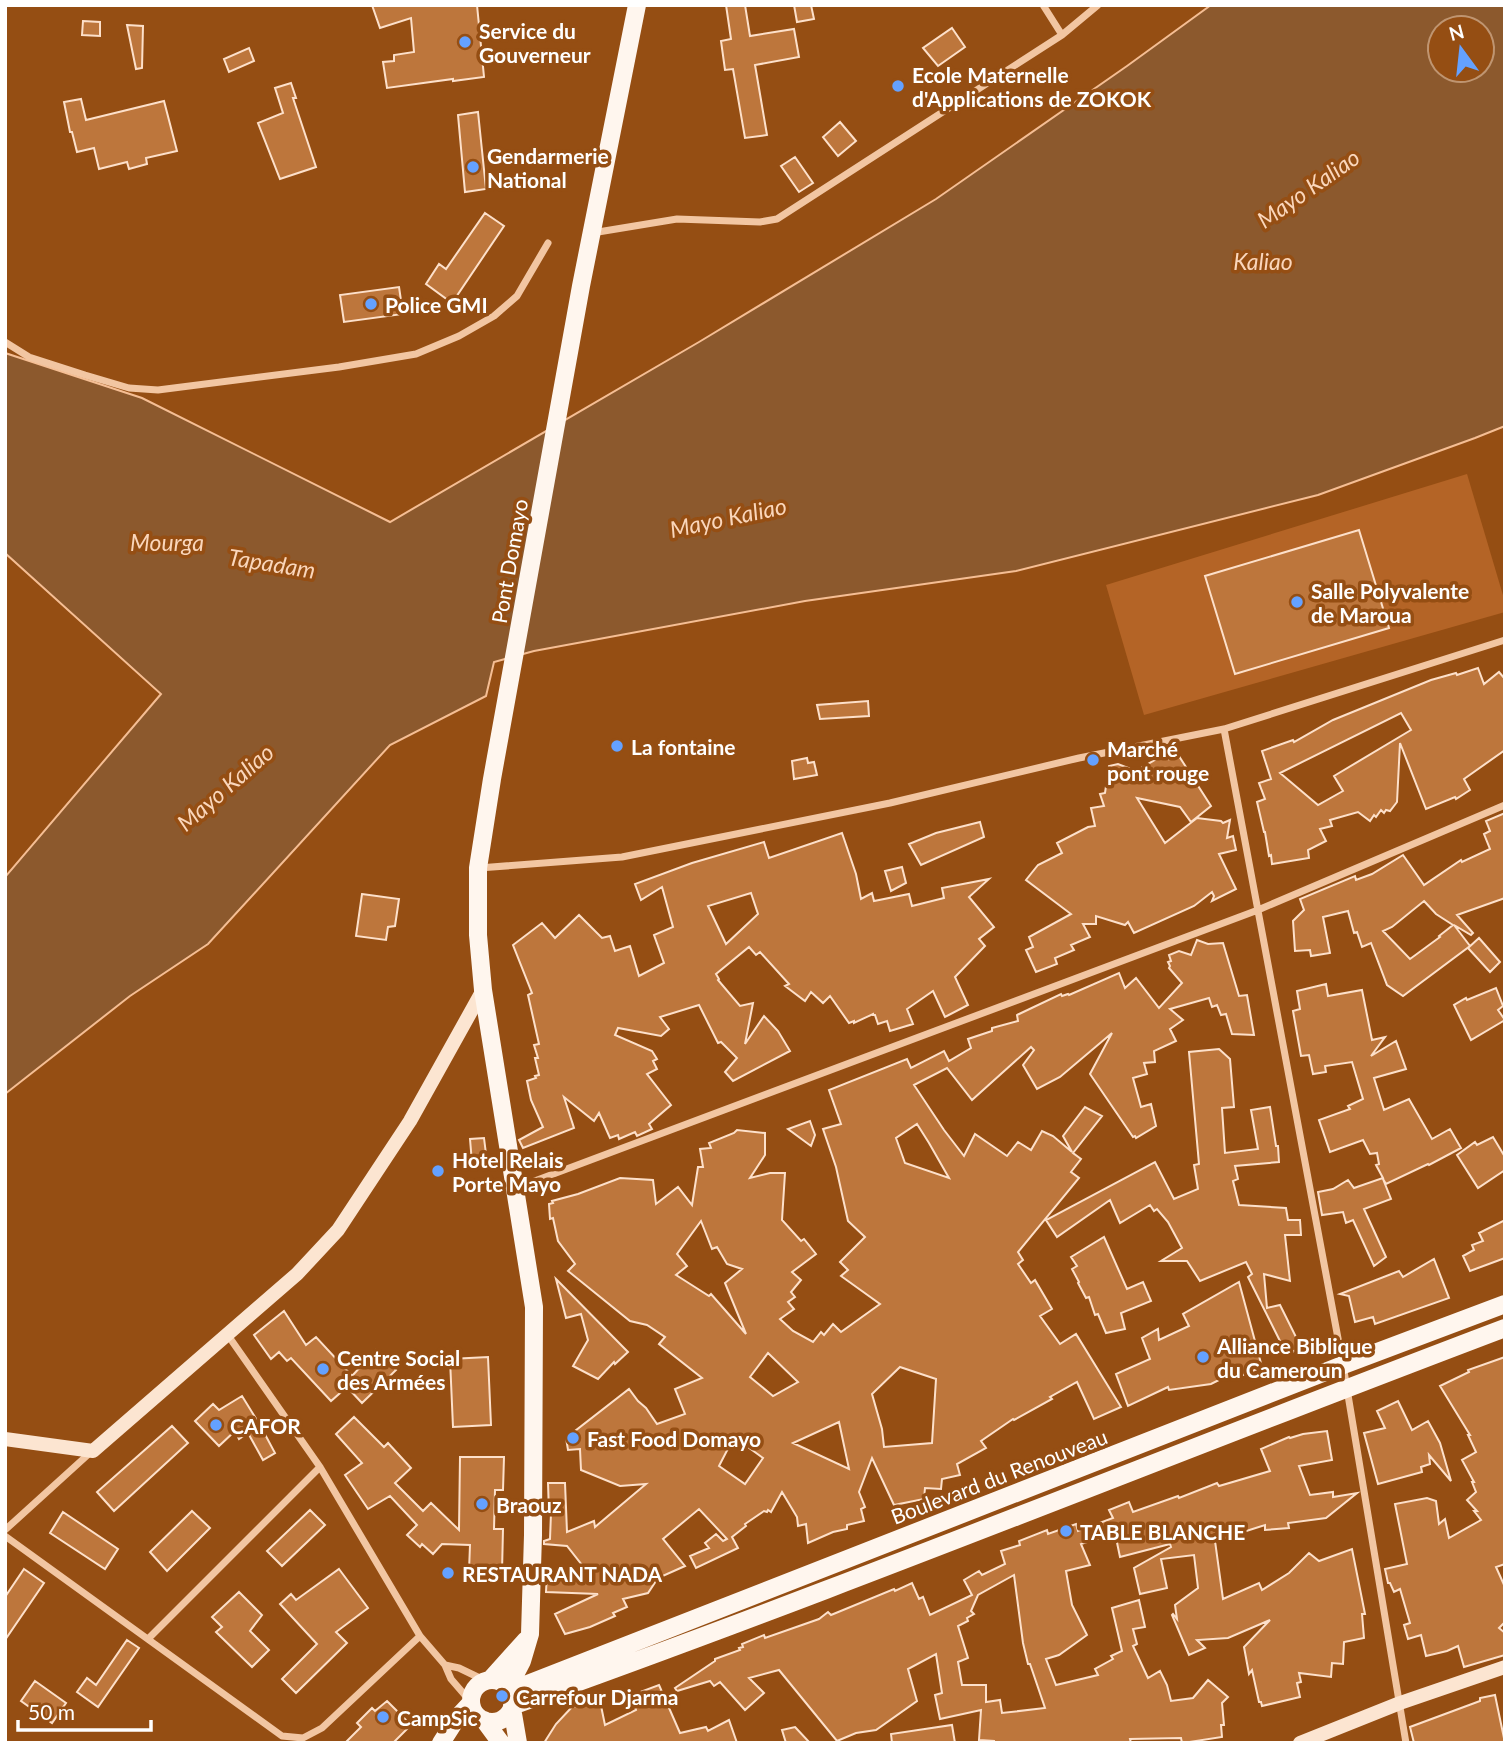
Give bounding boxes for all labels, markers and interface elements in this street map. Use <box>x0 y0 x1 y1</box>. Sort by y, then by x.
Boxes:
north arrow <box>1426 14 1496 84</box>
place label: Service du Gouverneur <box>479 18 591 67</box>
text: N <box>1446 19 1467 45</box>
marker: Service du Gouverneur <box>457 34 473 50</box>
place label: Ecole Maternelle d'Applications de ZOKOK <box>912 62 1152 111</box>
marker: Ecole Maternelle d'Applications de ZOKOK <box>890 78 906 94</box>
water label: Mayo Kaliao <box>1251 142 1365 234</box>
place label: Gendarmerie National <box>487 143 609 192</box>
marker: Gendarmerie National <box>465 159 481 175</box>
water label: Kaliao <box>1233 247 1293 275</box>
place label: Police GMI <box>385 292 488 317</box>
marker: Police GMI <box>363 296 379 312</box>
water label: Mayo Kaliao <box>667 491 789 543</box>
street label: Pont Domayo <box>486 497 532 625</box>
water label: Mourga <box>130 528 204 556</box>
water label: Tapadam <box>226 542 318 584</box>
place label: Salle Polyvalente de Maroua <box>1311 578 1469 627</box>
marker: Salle Polyvalente de Maroua <box>1289 594 1305 610</box>
place label: La fontaine <box>631 734 736 759</box>
place label: Marché pont rouge <box>1107 736 1209 785</box>
water label: Mayo Kaliao <box>171 737 279 837</box>
marker: La fontaine <box>609 738 625 754</box>
marker: Marché pont rouge <box>1085 752 1101 768</box>
place label: Hotel Relais Porte Mayo <box>452 1147 563 1196</box>
marker: Hotel Relais Porte Mayo <box>430 1163 446 1179</box>
place label: Alliance Biblique du Cameroun <box>1216 1333 1373 1382</box>
place label: Centre Social des Armées <box>337 1345 460 1394</box>
marker: Alliance Biblique du Cameroun <box>1195 1349 1211 1365</box>
marker: Centre Social des Armées <box>315 1361 331 1377</box>
place label: CAFOR <box>230 1413 301 1438</box>
marker: CAFOR <box>208 1417 224 1433</box>
street label: Boulevard du Renouveau <box>887 1423 1111 1529</box>
place label: Fast Food Domayo <box>587 1426 761 1451</box>
marker: Fast Food Domayo <box>565 1430 581 1446</box>
place label: Braouz <box>496 1492 562 1517</box>
marker: Braouz <box>474 1496 490 1512</box>
place label: TABLE BLANCHE <box>1080 1519 1245 1544</box>
marker: TABLE BLANCHE <box>1058 1523 1074 1539</box>
place label: RESTAURANT NADA <box>462 1561 663 1586</box>
marker: RESTAURANT NADA <box>440 1565 456 1581</box>
place label: Carrefour Djarma <box>516 1684 678 1709</box>
scale bar <box>18 1688 150 1732</box>
marker: Carrefour Djarma <box>494 1688 510 1704</box>
text: 50 m <box>28 1699 75 1724</box>
place label: CampSic <box>397 1705 478 1730</box>
marker: CampSic <box>375 1709 391 1725</box>

